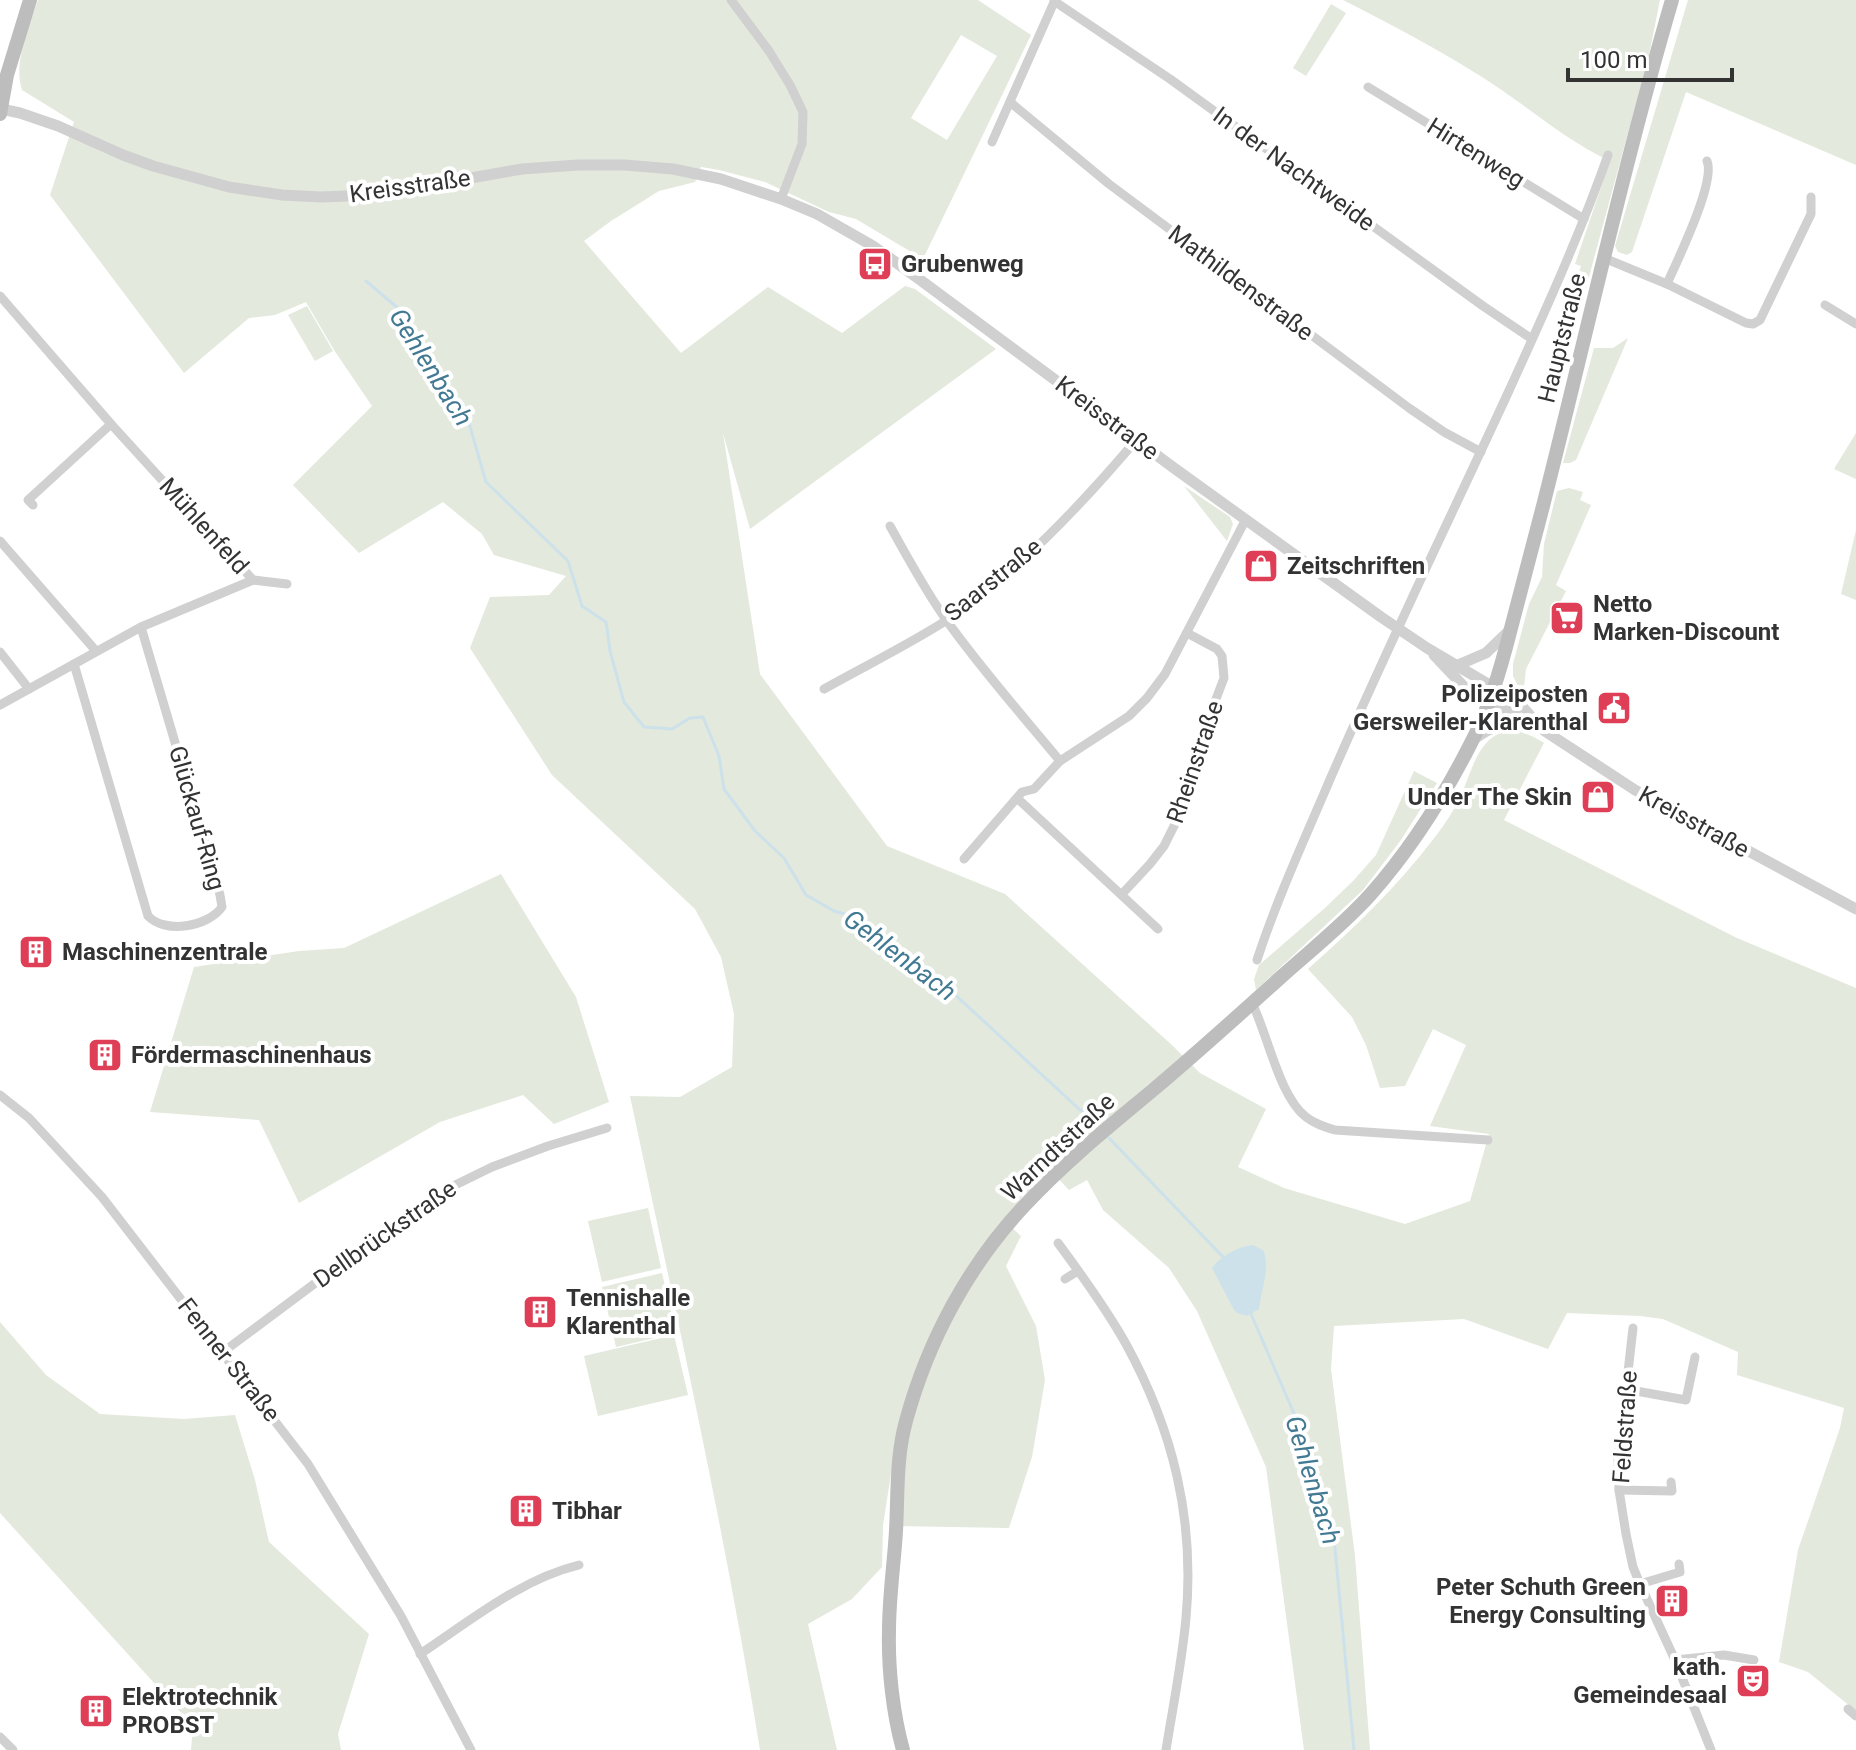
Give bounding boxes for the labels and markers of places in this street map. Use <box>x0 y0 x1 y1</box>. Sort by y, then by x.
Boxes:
bus stop icon: Grubenweg <box>856 245 894 283</box>
place label: Grubenweg <box>901 250 1024 278</box>
shop icon: Zeitschriften <box>1242 547 1280 585</box>
place label: Zeitschriften <box>1287 552 1425 580</box>
place label: Netto Marken-Discount <box>1593 590 1779 646</box>
supermarket icon: Netto Marken-Discount <box>1548 599 1586 637</box>
place label: Polizeiposten Gersweiler-Klarenthal <box>1353 680 1588 736</box>
public building icon: Polizeiposten Gersweiler-Klarenthal <box>1595 689 1633 727</box>
shop icon: Under The Skin <box>1579 778 1617 816</box>
place label: Under The Skin <box>1407 783 1572 811</box>
building icon: Maschinenzentrale <box>17 933 55 971</box>
place label: Maschinenzentrale <box>62 938 268 966</box>
building icon: Fördermaschinenhaus <box>86 1036 124 1074</box>
place label: Fördermaschinenhaus <box>131 1041 371 1069</box>
place label: Tennishalle Klarenthal <box>566 1284 690 1340</box>
building icon: Tennishalle Klarenthal <box>521 1293 559 1331</box>
building icon: Tibhar <box>507 1492 545 1530</box>
place label: Tibhar <box>552 1497 622 1525</box>
place label: Peter Schuth Green Energy Consulting <box>1436 1573 1646 1629</box>
building icon: Peter Schuth Green Energy Consulting <box>1653 1582 1691 1620</box>
place label: kath. Gemeindesaal <box>1573 1653 1727 1709</box>
theatre icon: kath. Gemeindesaal <box>1734 1662 1772 1700</box>
place label: Elektrotechnik PROBST <box>122 1683 279 1739</box>
building icon: Elektrotechnik PROBST <box>77 1692 115 1730</box>

